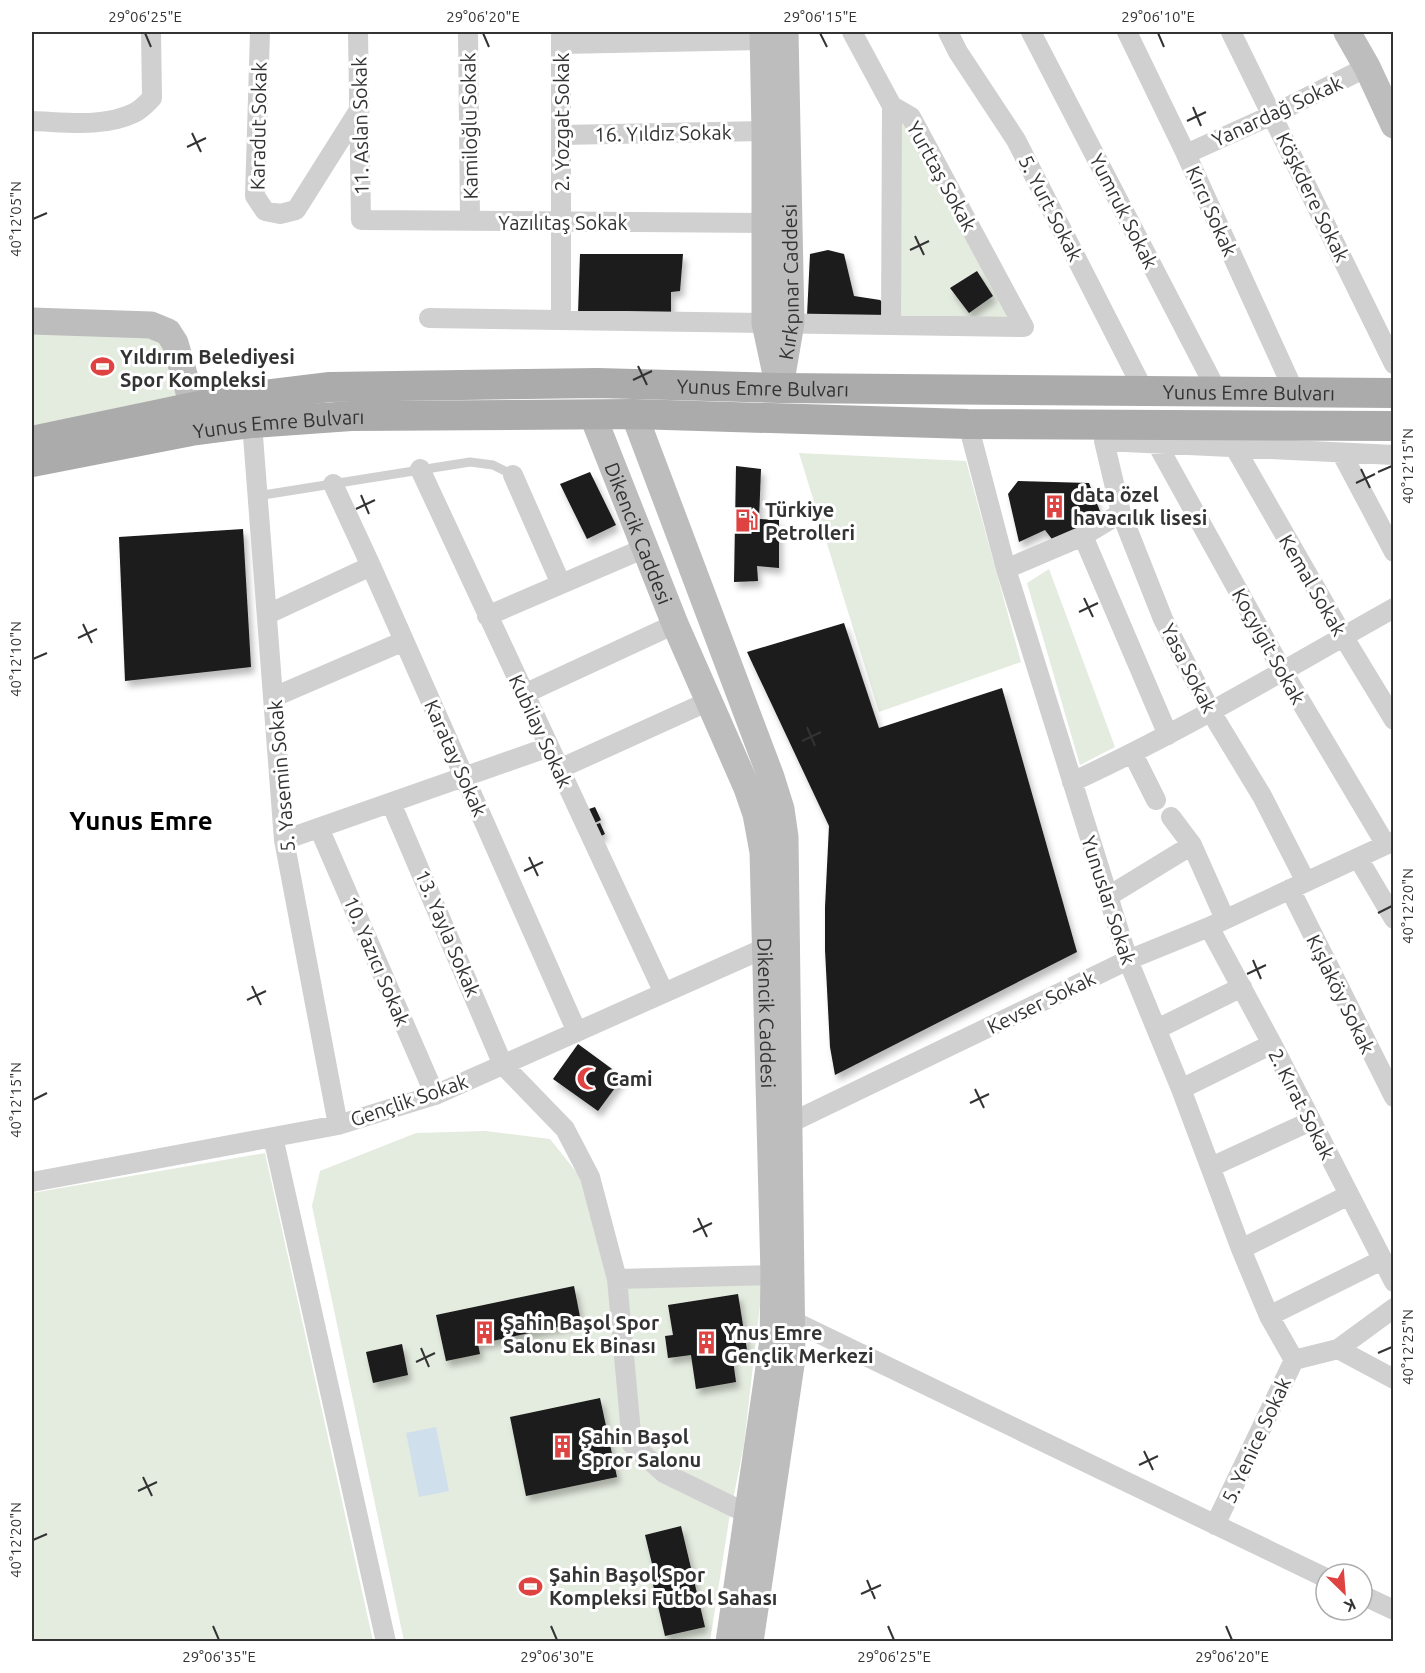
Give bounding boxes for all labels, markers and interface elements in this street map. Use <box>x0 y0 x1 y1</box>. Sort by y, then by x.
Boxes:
text: 29°06'25"E <box>108 8 182 25</box>
text: 29°06'20"E <box>446 8 520 25</box>
text: 29°06'15"E <box>783 8 857 25</box>
text: 29°06'10"E <box>1121 8 1195 25</box>
street label: Kamiloğlu Sokak <box>456 52 482 200</box>
street label: 2. Yozgat Sokak <box>550 53 573 191</box>
street label: 11. Aslan Sokak <box>347 57 373 195</box>
street label: Karadut Sokak <box>245 62 271 190</box>
street label: Yanardağ Sokak <box>1208 71 1346 151</box>
street label: Yurttaş Sokak <box>902 117 982 235</box>
street label: 16. Yıldız Sokak <box>594 120 732 146</box>
street label: Köşkdere Sokak <box>1272 129 1354 265</box>
street label: Yumruk Sokak <box>1085 150 1163 272</box>
street label: 5. Yurt Sokak <box>1014 151 1088 265</box>
street label: Kırcı Sokak <box>1182 162 1242 260</box>
text: 40°12'05"N <box>7 181 24 257</box>
street label: Kırkpınar Caddesi <box>773 203 803 361</box>
street label: Yazılıtaş Sokak <box>498 211 628 234</box>
place label: Yıldırım Belediyesi Spor Kompleksi <box>120 345 295 391</box>
sports icon: Yıldırım Belediyesi Spor Kompleksi <box>89 354 115 380</box>
street label: Yunus Emre Bulvarı <box>676 374 849 400</box>
street label: Yunus Emre Bulvarı <box>1163 380 1335 404</box>
street label: Yunus Emre Bulvarı <box>191 404 364 442</box>
text: 40°12'15"N <box>1399 428 1416 504</box>
street label: Dikencik Caddesi <box>601 459 677 607</box>
place label: data özel havacılık lisesi <box>1073 483 1207 529</box>
building icon: data özel havacılık lisesi <box>1042 493 1068 519</box>
place label: Türkiye Petrolleri <box>765 498 855 544</box>
fuel station icon: Türkiye Petrolleri <box>734 508 760 534</box>
street label: Kemal Sokak <box>1275 530 1351 640</box>
street label: Koçyigit Sokak <box>1228 584 1310 708</box>
street label: Yasa Sokak <box>1157 619 1221 717</box>
text: 40°12'10"N <box>7 621 24 697</box>
street label: Kubilay Sokak <box>505 671 577 791</box>
street label: Karatay Sokak <box>420 696 492 820</box>
street label: 5. Yasemin Sokak <box>263 699 299 853</box>
district label: Yunus Emre <box>69 806 213 835</box>
street label: Yunuslar Sokak <box>1077 833 1141 967</box>
street label: 13. Yayla Sokak <box>411 866 485 1000</box>
text: 40°12'20"N <box>1399 868 1416 944</box>
street label: 10. Yazıcı Sokak <box>339 893 415 1029</box>
street label: Kışlaköy Sokak <box>1302 931 1380 1057</box>
street label: Dikencik Caddesi <box>754 937 781 1089</box>
street label: Kevser Sokak <box>983 966 1099 1038</box>
street label: 2. Kırat Sokak <box>1264 1045 1340 1163</box>
text: 40°12'15"N <box>7 1062 24 1138</box>
mosque icon: Cami <box>575 1065 601 1091</box>
place label: Cami <box>606 1067 653 1090</box>
street label: Gençlik Sokak <box>347 1069 471 1131</box>
text: 40°12'25"N <box>1399 1309 1416 1385</box>
place label: Şahin Başol Spor Salonu Ek Binası <box>503 1311 660 1357</box>
building icon: Şahin Başol Spor Salonu Ek Binası <box>472 1320 498 1346</box>
place label: Ynus Emre Gençlik Merkezi <box>724 1321 873 1367</box>
building icon: Ynus Emre Gençlik Merkezi <box>693 1330 719 1356</box>
street label: 5. Yenice Sokak <box>1217 1373 1295 1507</box>
place label: Şahin Başol Spror Salonu <box>581 1425 701 1471</box>
building icon: Şahin Başol Spror Salonu <box>550 1434 576 1460</box>
text: 40°12'20"N <box>7 1502 24 1578</box>
north arrow <box>1314 1562 1374 1622</box>
place label: Şahin Başol Spor Kompleksi Futbol Sahası <box>549 1563 777 1609</box>
sports icon: Şahin Başol Spor Kompleksi Futbol Sahası <box>518 1573 544 1599</box>
text: K <box>1341 1595 1359 1616</box>
text: 29°06'35"E <box>182 1648 256 1665</box>
text: 29°06'30"E <box>520 1648 594 1665</box>
text: 29°06'25"E <box>857 1648 931 1665</box>
text: 29°06'20"E <box>1195 1648 1269 1665</box>

